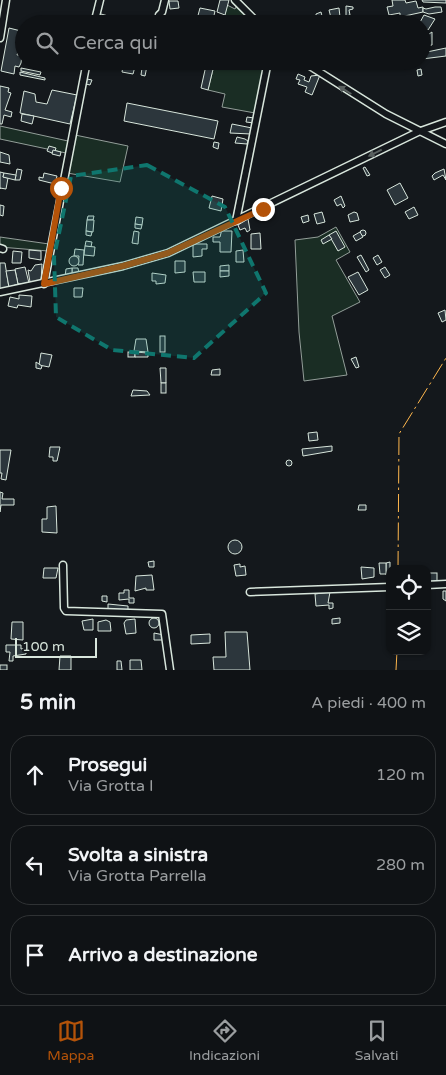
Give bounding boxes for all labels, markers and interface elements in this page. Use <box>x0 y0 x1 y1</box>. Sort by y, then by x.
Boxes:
search box <box>15 15 431 70</box>
icon: search <box>33 29 61 57</box>
text: Cerca qui <box>73 32 158 54</box>
one-way arrow <box>339 86 352 95</box>
one-way arrow <box>367 149 382 157</box>
route start <box>50 177 73 200</box>
route end <box>252 198 275 221</box>
map controls <box>386 565 431 655</box>
button: locate <box>386 565 431 610</box>
button: layers <box>386 610 431 655</box>
scale bar <box>15 635 98 658</box>
text: 100 m <box>22 638 65 655</box>
text: 5 min <box>20 690 76 715</box>
text: A piedi · 400 m <box>311 693 426 713</box>
text: Prosegui <box>68 754 147 776</box>
icon: ahead <box>21 761 49 789</box>
text: 120 m <box>376 765 425 785</box>
text: Via Grotta I <box>68 776 154 796</box>
text: Svolta a sinistra <box>68 844 208 866</box>
icon: left <box>21 851 49 879</box>
text: 280 m <box>376 855 425 875</box>
text: Via Grotta Parrella <box>68 866 206 886</box>
icon: arrive <box>21 941 49 969</box>
text: Arrivo a destinazione <box>68 944 258 966</box>
tab: Mappa <box>47 1017 94 1064</box>
tab: Indicazioni <box>189 1017 260 1064</box>
tab: Salvati <box>355 1017 399 1064</box>

